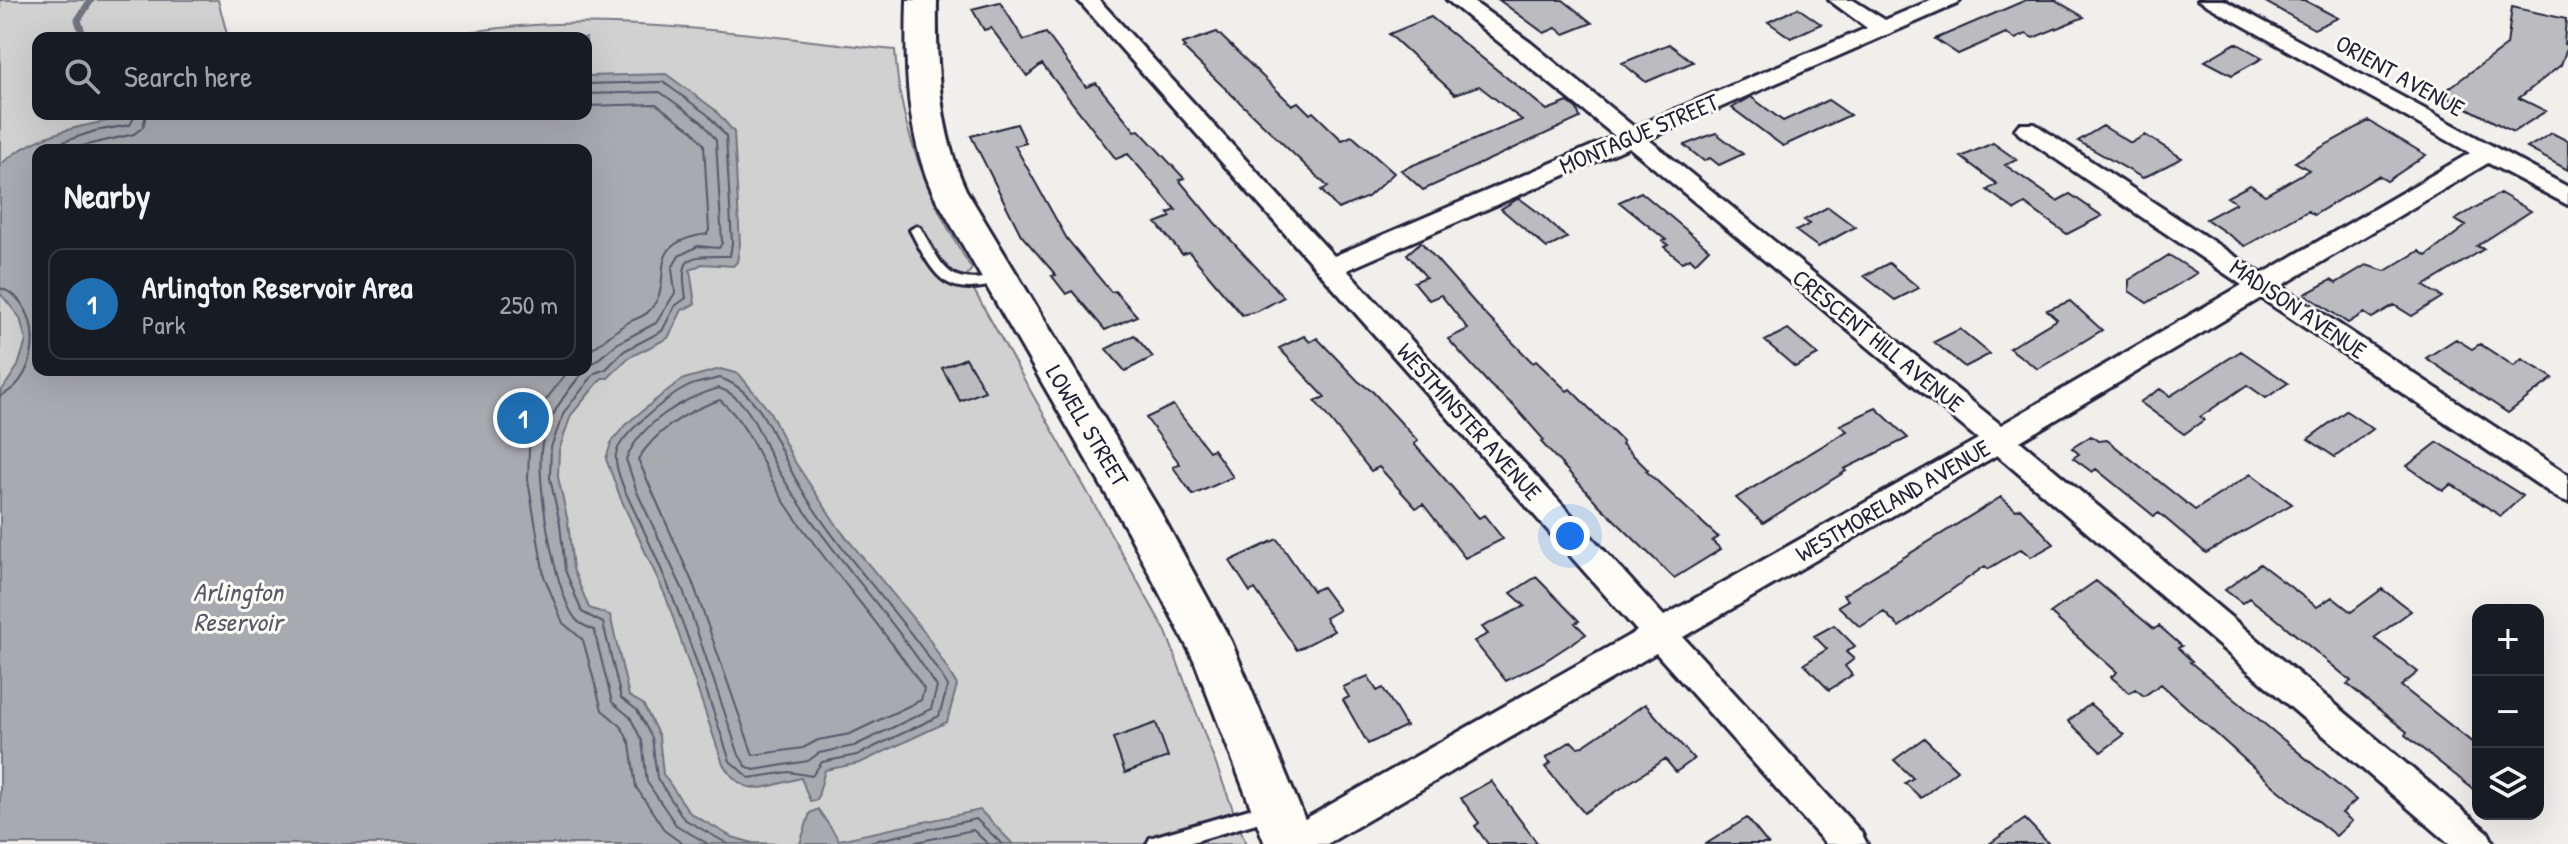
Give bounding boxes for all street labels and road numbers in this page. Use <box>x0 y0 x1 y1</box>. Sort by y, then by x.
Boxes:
street label: ORIENT AVENUE <box>2330 27 2471 124</box>
street label: MONTAGUE STREET <box>1554 85 1724 181</box>
street label: MADISON AVENUE <box>2224 251 2373 366</box>
street label: CRESCENT HILL AVENUE <box>1786 261 1971 419</box>
street label: WESTMINSTER AVENUE <box>1390 336 1549 507</box>
street label: LOWELL STREET <box>1039 359 1137 493</box>
street label: WESTMORELAND AVENUE <box>1789 431 1996 569</box>

